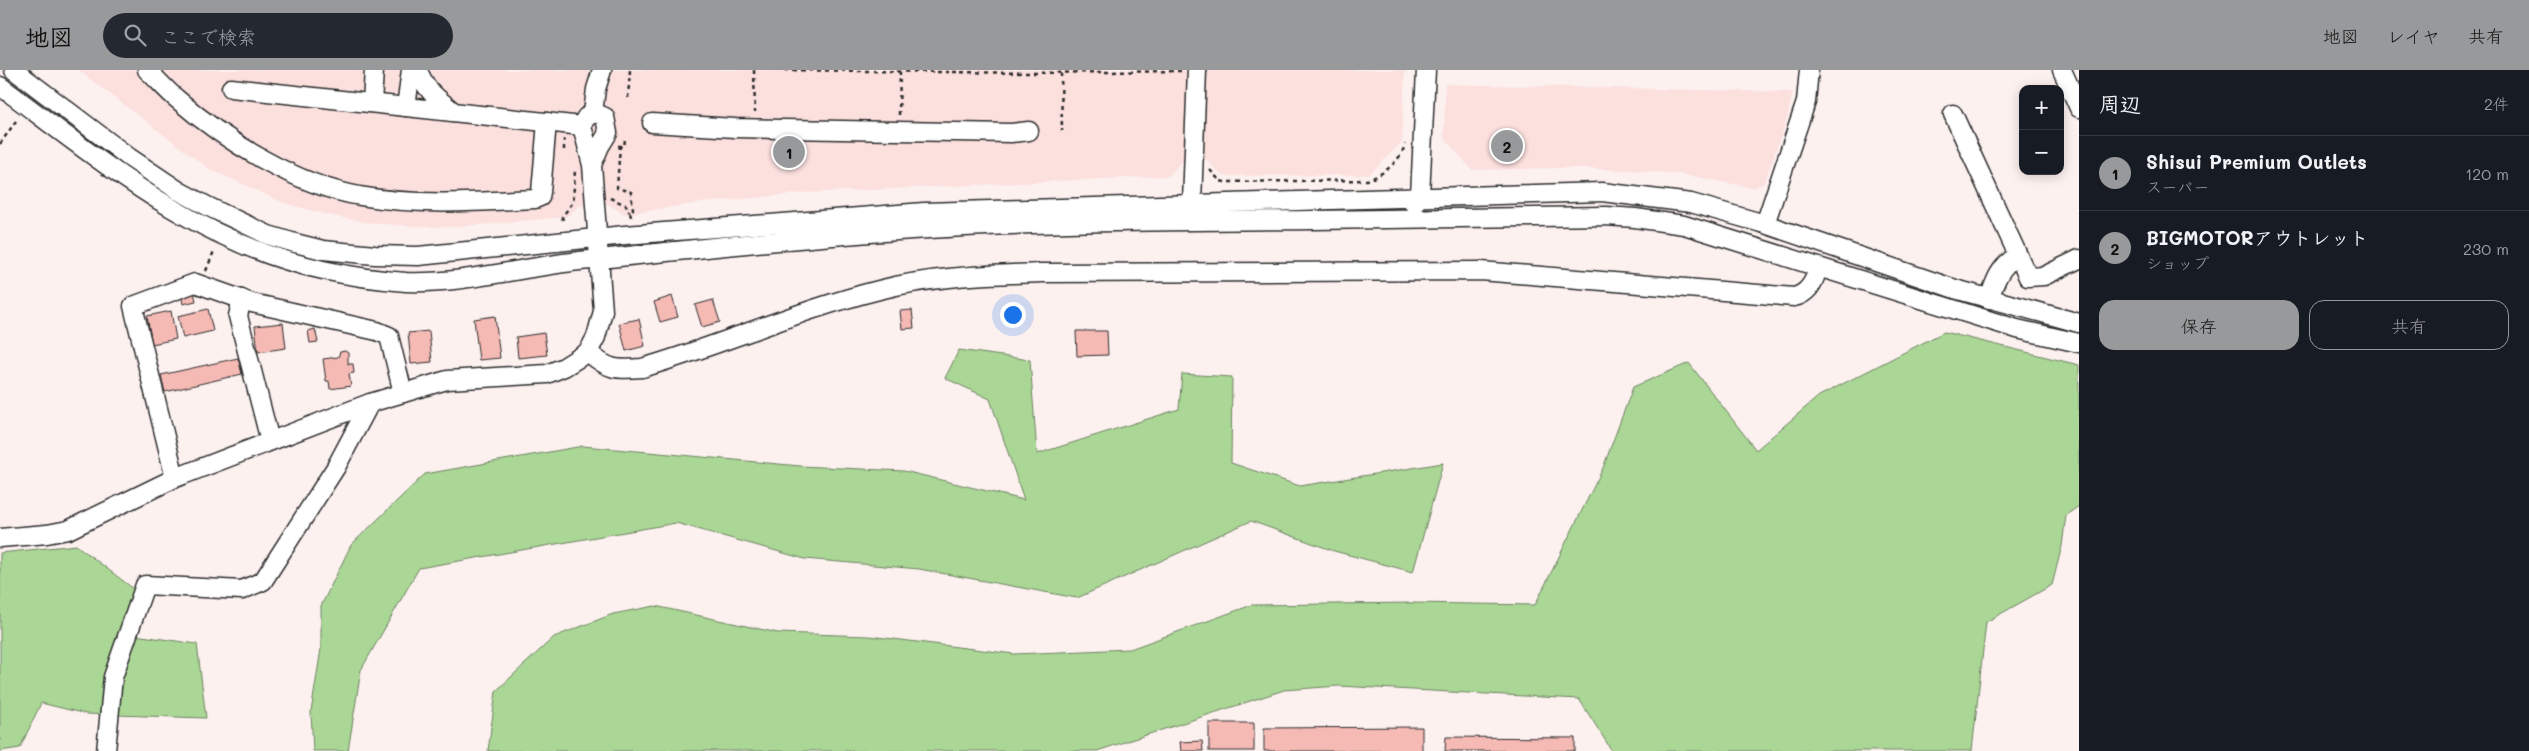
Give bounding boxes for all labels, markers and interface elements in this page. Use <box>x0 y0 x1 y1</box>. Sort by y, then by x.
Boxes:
search box <box>103 13 453 58</box>
text: 地図 <box>25 21 73 52</box>
icon: search <box>121 21 149 49</box>
text: ここで検索 <box>161 24 256 49</box>
text: 地図 <box>2323 24 2359 48</box>
text: レイヤ <box>2387 24 2440 48</box>
text: 共有 <box>2468 24 2504 48</box>
map controls <box>2019 85 2064 175</box>
button: + <box>2019 85 2064 130</box>
text: 周辺 <box>2099 90 2141 117</box>
text: 2件 <box>2484 93 2509 114</box>
pin: 2 <box>1491 127 1523 165</box>
button: − <box>2019 130 2064 175</box>
pin: 1 <box>773 133 805 171</box>
text: Shisui Premium Outlets <box>2146 149 2367 174</box>
text: 1 <box>2111 163 2119 184</box>
text: 120 m <box>2465 163 2509 184</box>
text: スーパー <box>2146 176 2209 197</box>
text: BIGMOTORアウトレット <box>2146 225 2369 250</box>
text: 2 <box>2111 238 2119 259</box>
text: 230 m <box>2463 238 2509 259</box>
text: ショップ <box>2146 252 2209 273</box>
button: 保存 <box>2099 300 2299 350</box>
button: 共有 <box>2309 300 2509 350</box>
your location <box>1000 302 1026 328</box>

